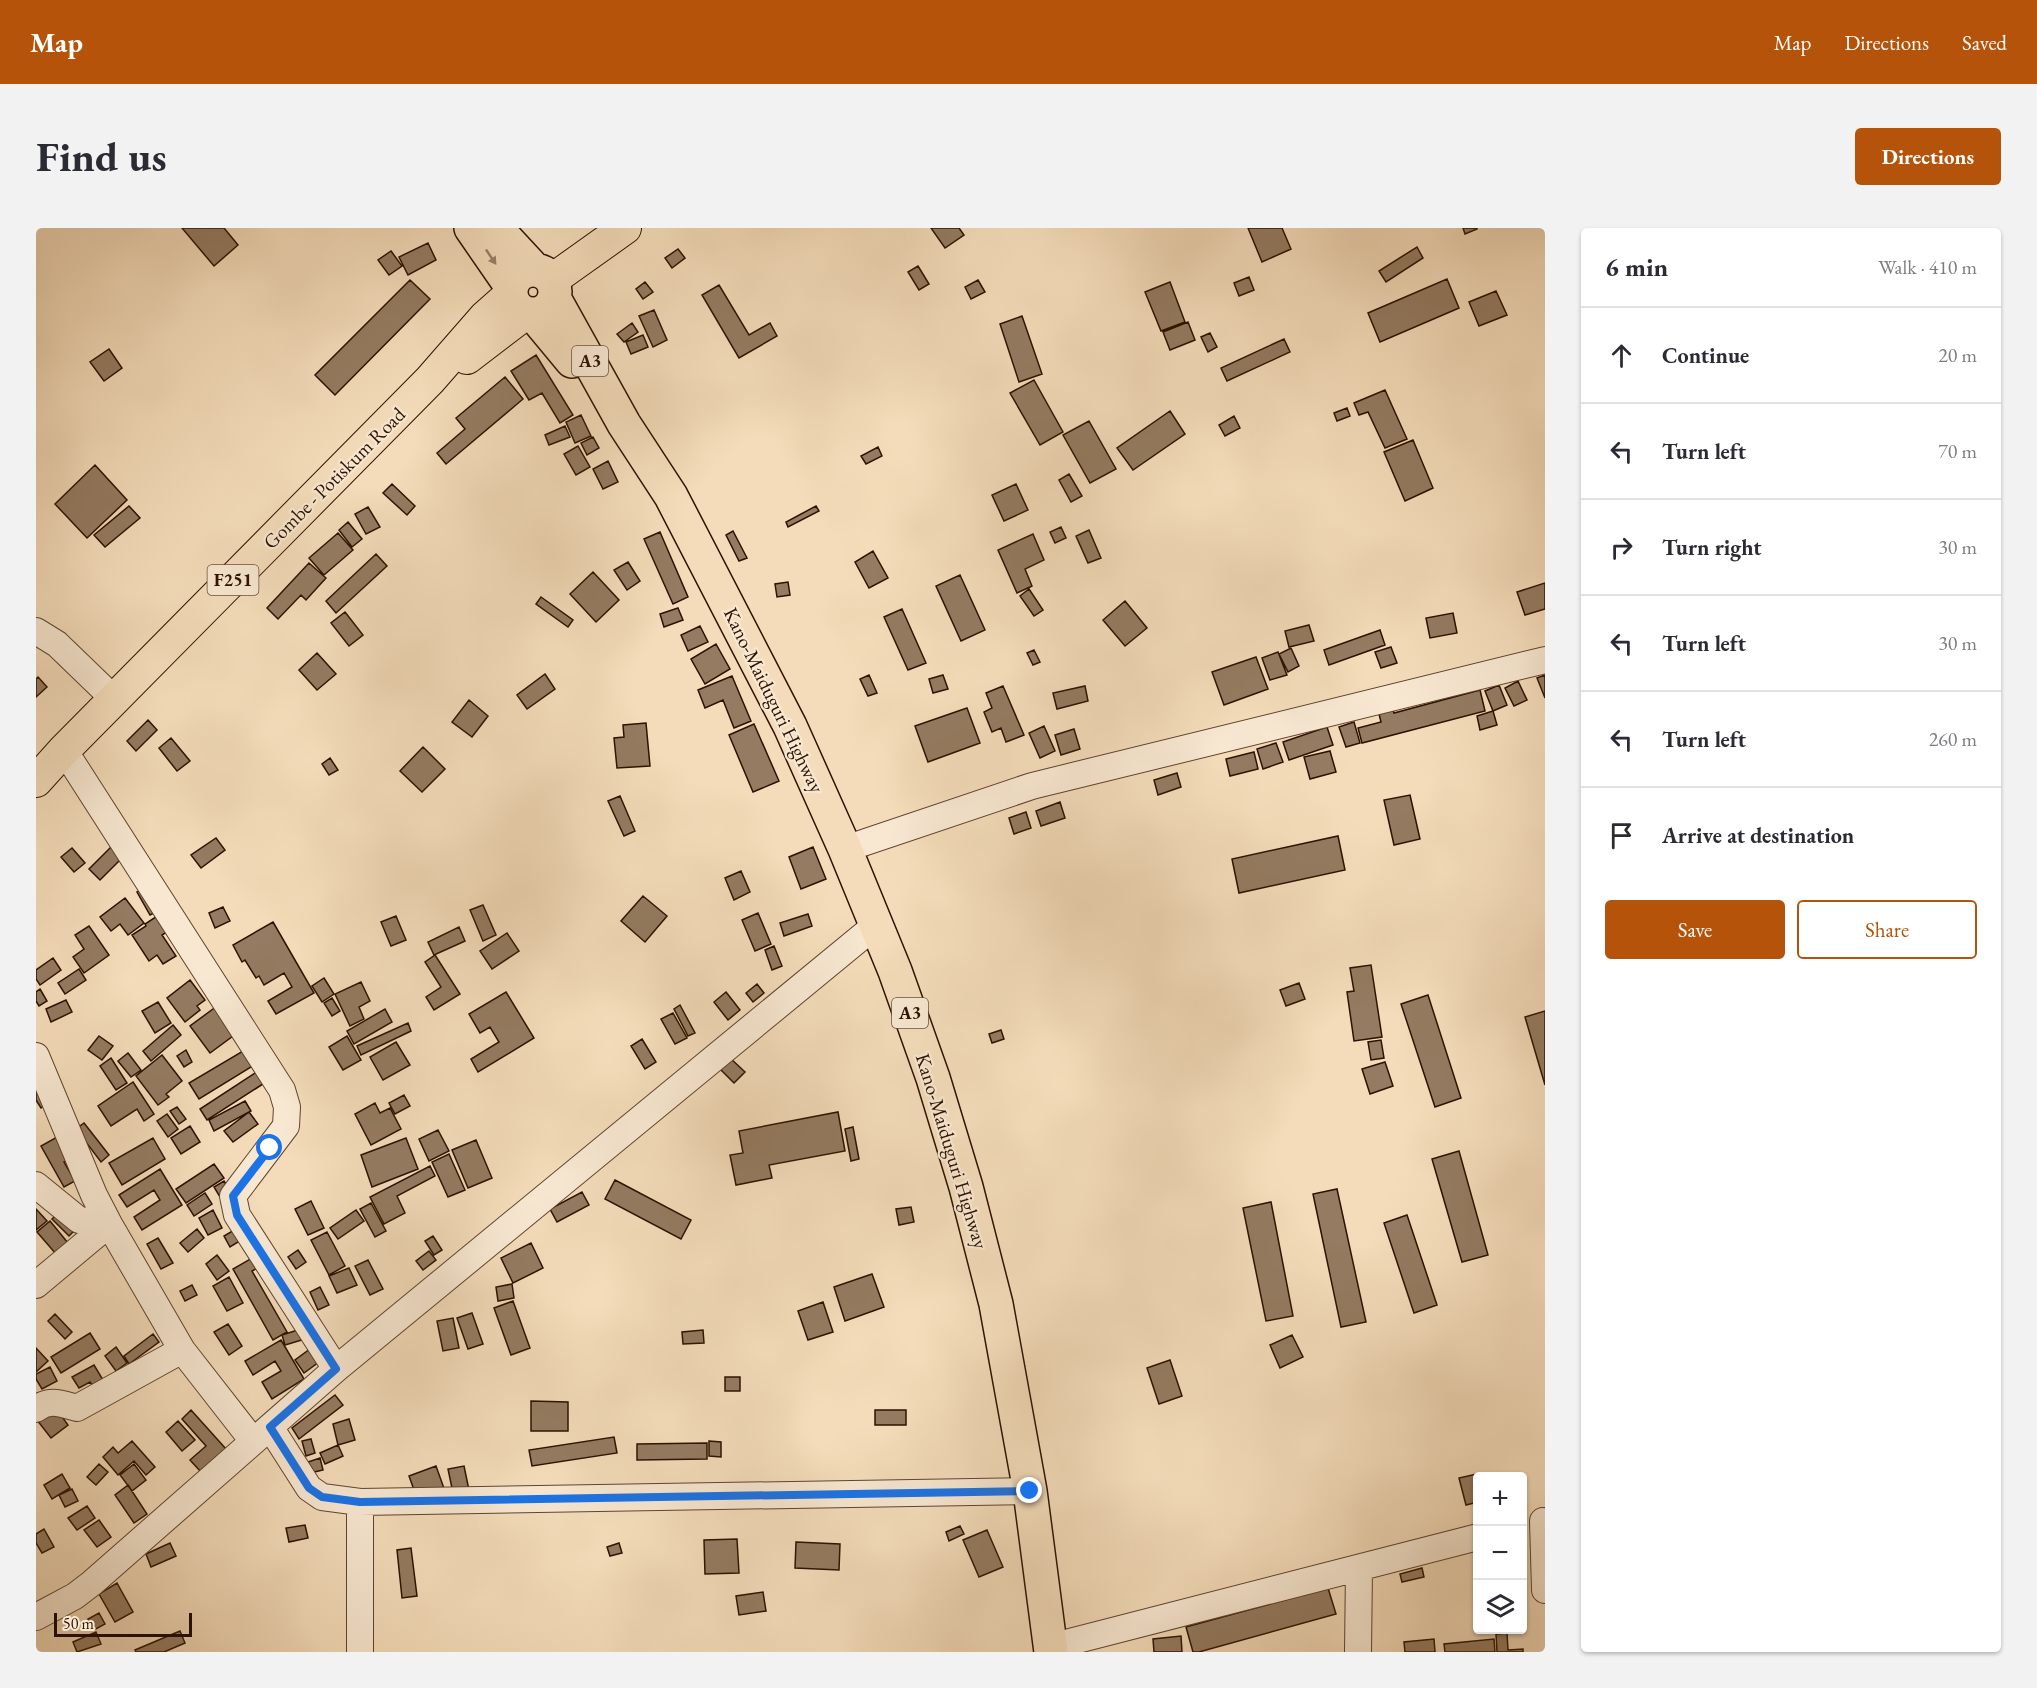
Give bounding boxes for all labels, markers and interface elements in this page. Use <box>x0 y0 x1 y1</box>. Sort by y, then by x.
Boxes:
text: Map <box>30 24 83 60</box>
text: Map <box>1774 29 1811 56</box>
text: Directions <box>1844 29 1929 56</box>
text: Saved <box>1962 29 2007 56</box>
button: Directions <box>1855 128 2001 185</box>
text: Find us <box>36 129 167 184</box>
one-way arrow <box>485 249 497 265</box>
text: 6 min <box>1605 250 1668 284</box>
text: Walk · 410 m <box>1878 254 1977 280</box>
icon: ahead <box>1605 339 1638 372</box>
text: Continue <box>1662 341 1749 370</box>
text: 20 m <box>1938 342 1977 368</box>
road number: A3 <box>572 346 608 376</box>
street label: Gombe - Potiskum Road <box>257 401 411 555</box>
icon: left <box>1605 435 1638 468</box>
text: Turn left <box>1662 437 1746 466</box>
text: 70 m <box>1938 438 1977 464</box>
icon: right <box>1605 531 1638 564</box>
text: Turn right <box>1662 533 1761 562</box>
text: 30 m <box>1938 534 1977 560</box>
road number: F251 <box>208 565 258 595</box>
street label: Kano-Maiduguri Highway <box>718 603 830 797</box>
icon: left <box>1605 627 1638 660</box>
text: Turn left <box>1662 629 1746 658</box>
text: 30 m <box>1938 630 1977 656</box>
icon: left <box>1605 723 1638 756</box>
text: Turn left <box>1662 725 1746 754</box>
text: 260 m <box>1929 726 1977 752</box>
icon: arrive <box>1605 819 1638 852</box>
text: Arrive at destination <box>1662 821 1854 850</box>
button: Save <box>1605 900 1785 959</box>
button: Share <box>1797 900 1977 959</box>
road number: A3 <box>892 998 928 1028</box>
street label: Kano-Maiduguri Highway <box>910 1050 994 1252</box>
route start <box>256 1134 282 1160</box>
map controls <box>1473 1472 1527 1634</box>
button: + <box>1473 1472 1527 1526</box>
route end <box>1016 1477 1042 1503</box>
button: − <box>1473 1526 1527 1580</box>
button: layers <box>1473 1580 1527 1634</box>
scale bar <box>54 1610 192 1638</box>
text: 50 m <box>63 1613 94 1634</box>

